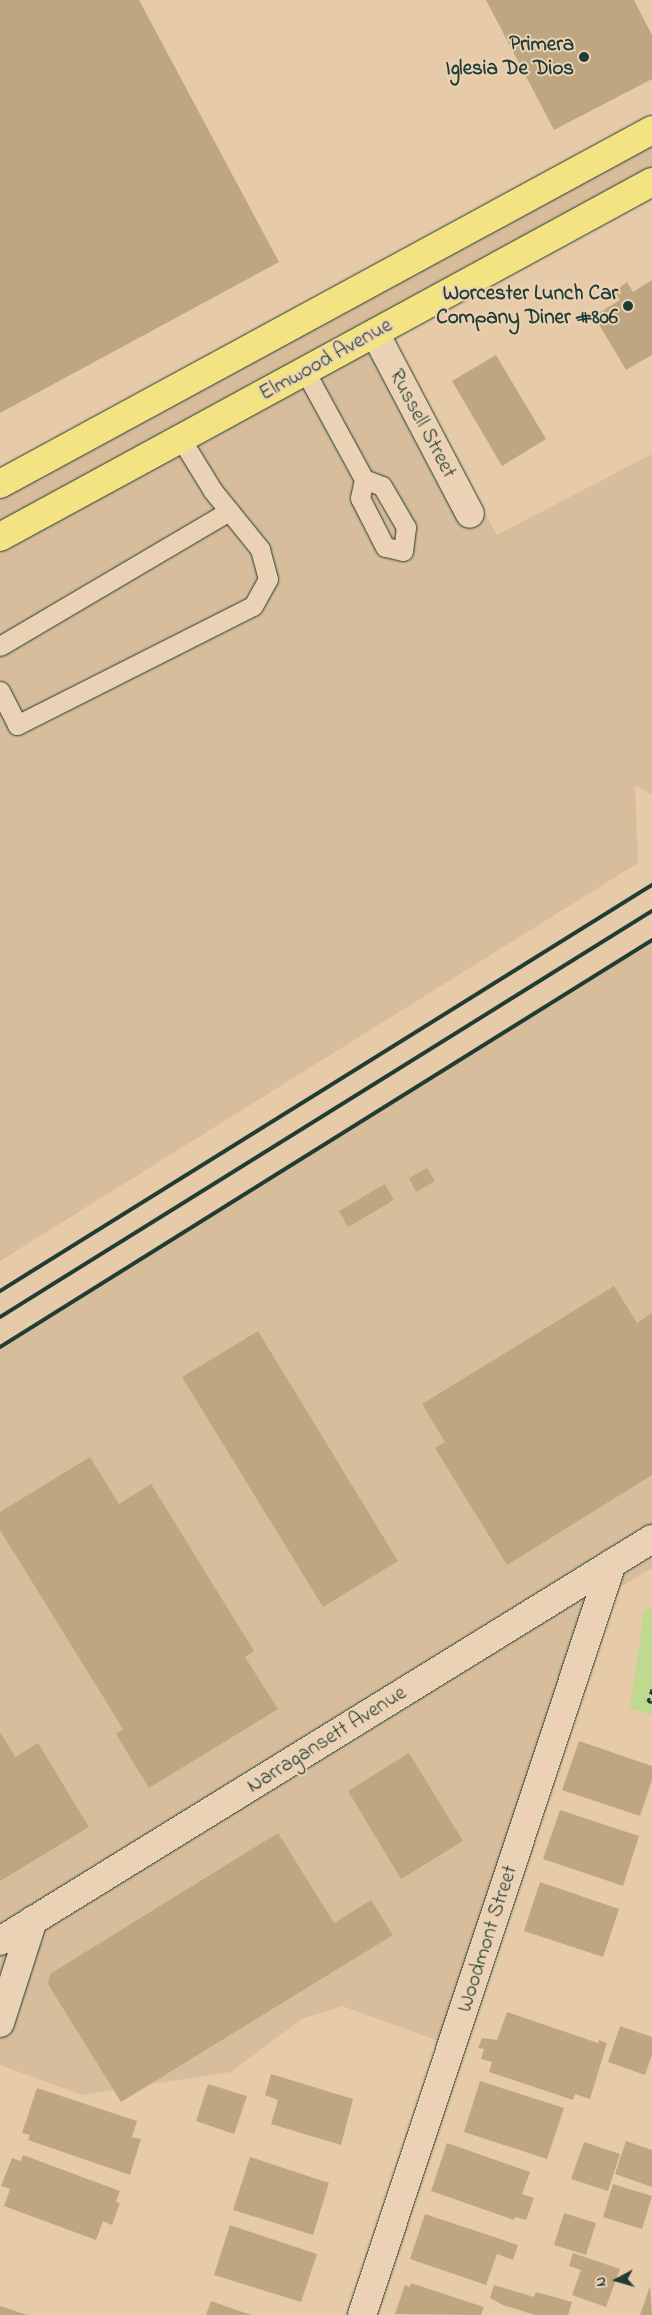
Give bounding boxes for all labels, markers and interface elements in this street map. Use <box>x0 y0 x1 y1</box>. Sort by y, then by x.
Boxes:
place label: Primera Iglesia De Dios <box>446 32 574 82</box>
marker: Primera Iglesia De Dios <box>578 51 590 63</box>
place label: Worcester Lunch Car Company Diner #806 <box>436 281 618 331</box>
marker: Worcester Lunch Car Company Diner #806 <box>622 300 634 312</box>
street label: Elmwood Avenue <box>255 313 397 407</box>
street label: Russell Street <box>383 365 461 483</box>
street label: Narragansett Avenue <box>243 1681 411 1799</box>
street label: Woodmont Street <box>452 1862 524 2016</box>
north arrow <box>592 2255 642 2305</box>
text: N <box>591 2276 613 2287</box>

